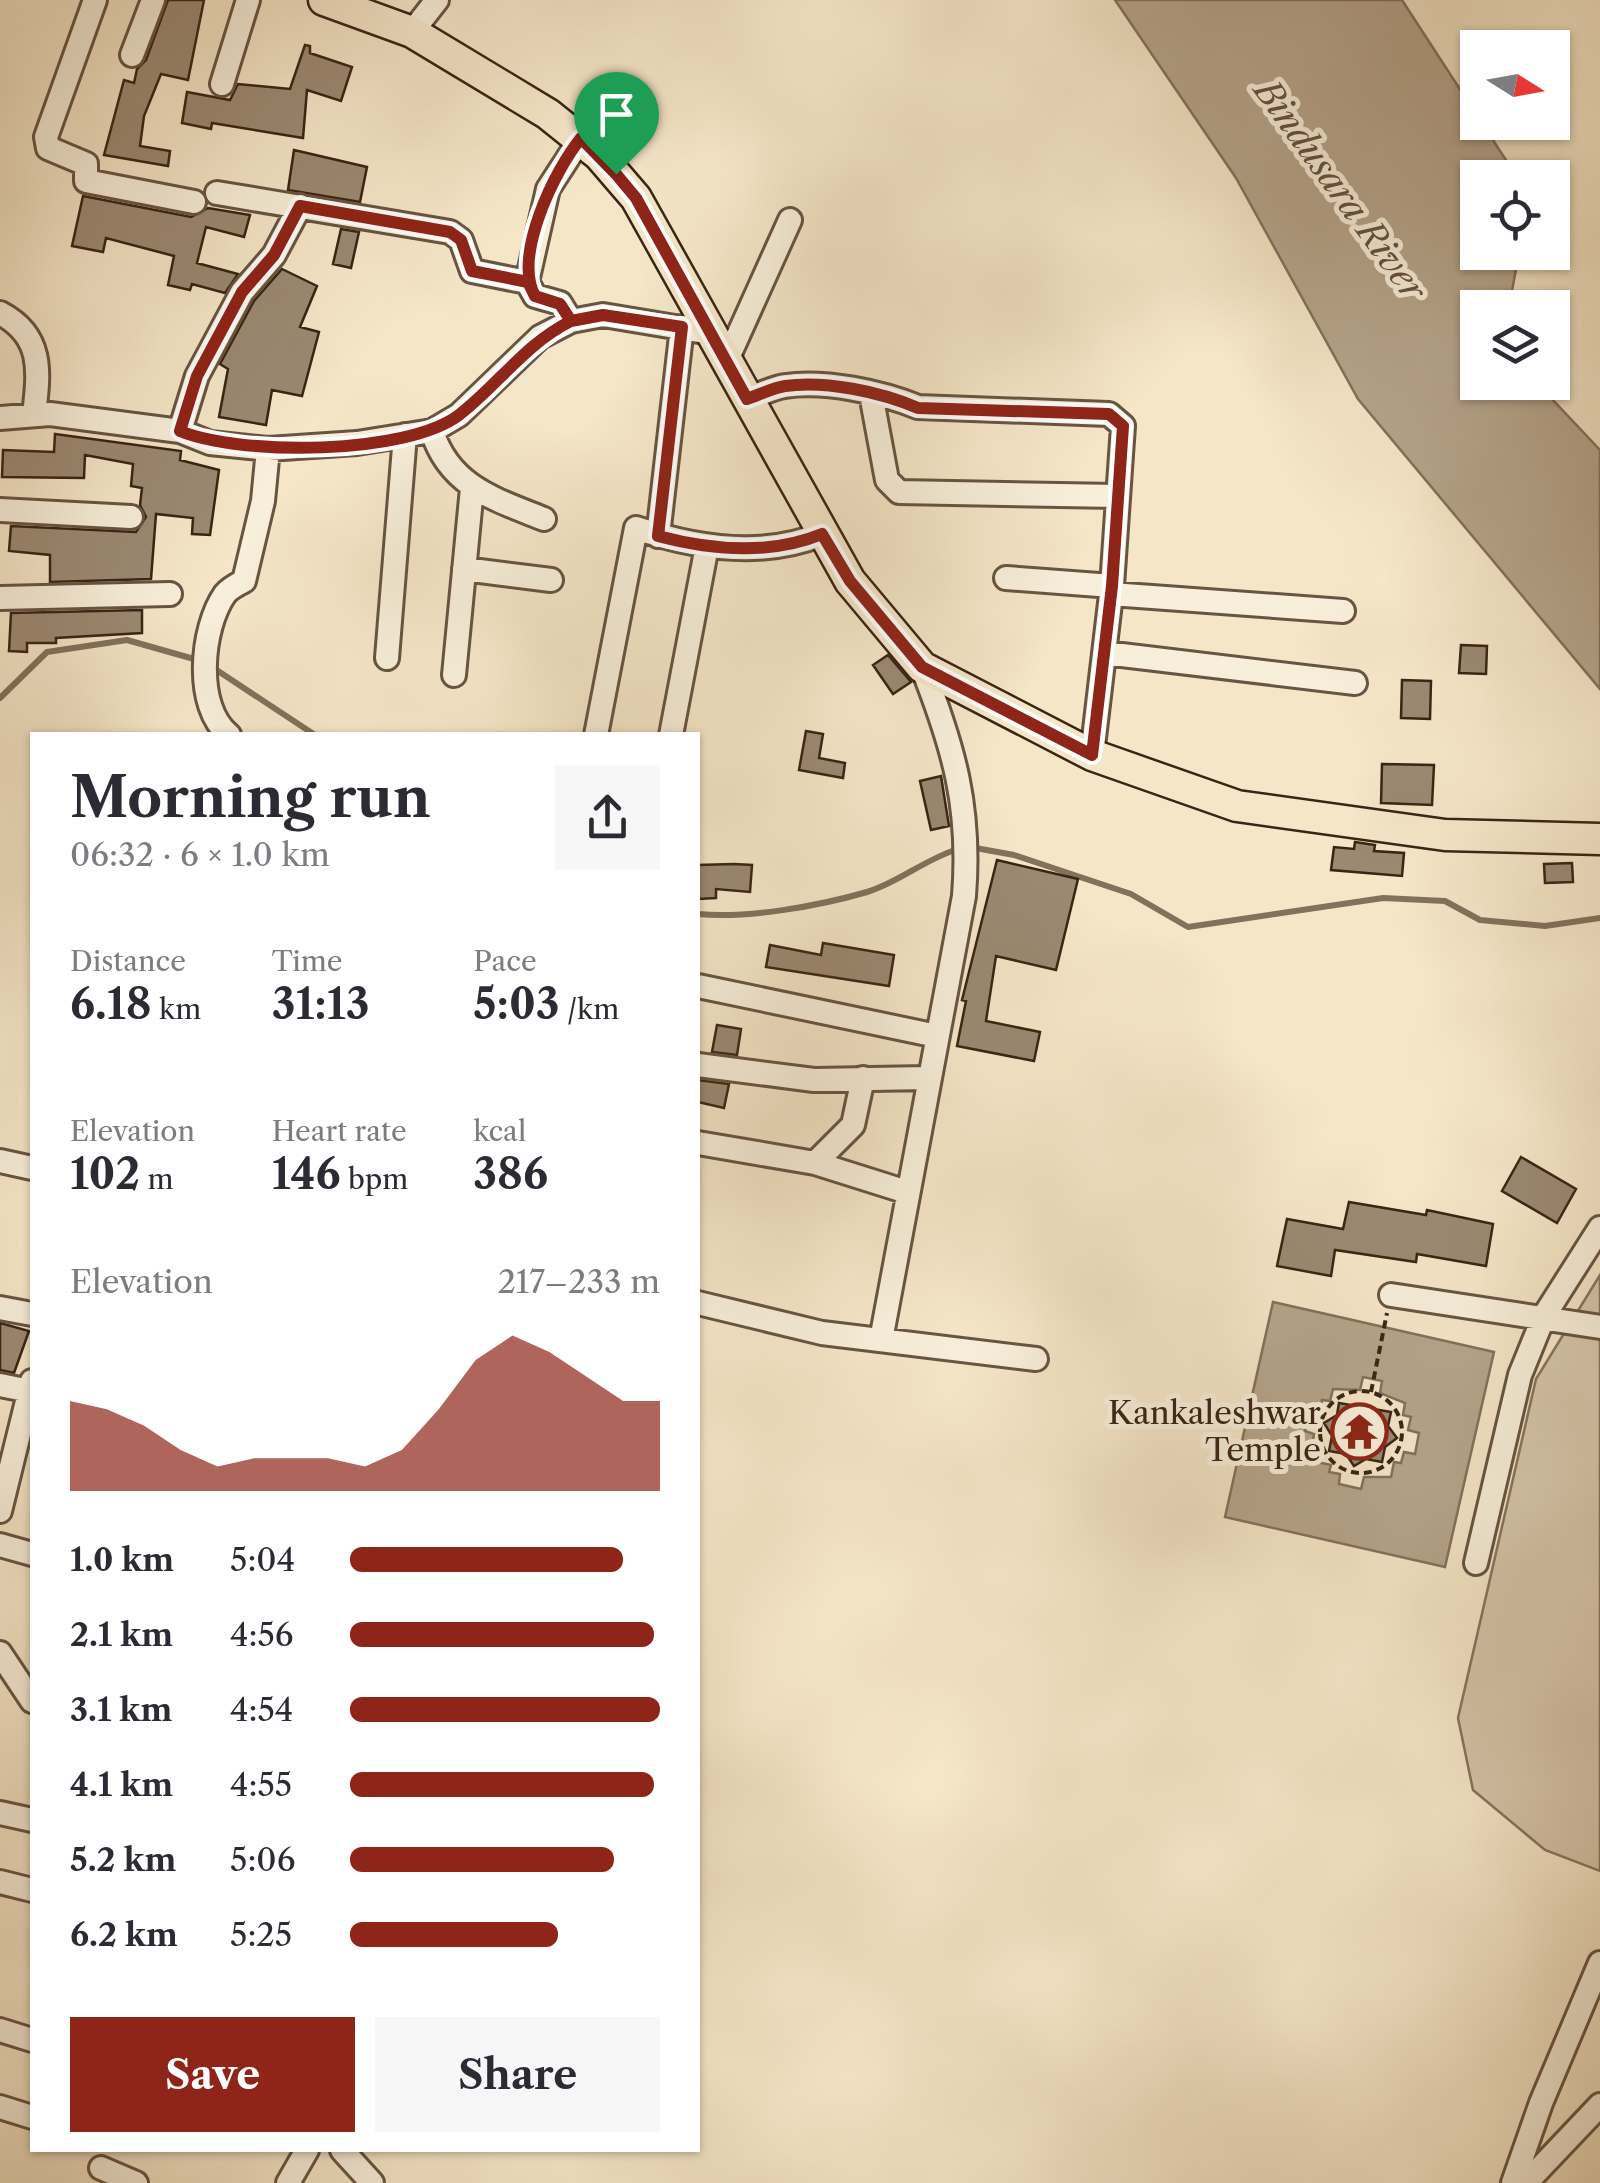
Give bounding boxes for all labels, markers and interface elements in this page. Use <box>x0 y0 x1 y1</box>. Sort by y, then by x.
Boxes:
north arrow <box>1460 30 1570 140</box>
map controls <box>1460 30 1570 400</box>
water label: Bindusara River <box>1244 68 1436 310</box>
pin <box>574 72 659 175</box>
icon: arrive <box>589 87 644 142</box>
button: locate <box>1460 160 1570 270</box>
button: layers <box>1460 290 1570 400</box>
text: Morning run <box>70 764 431 831</box>
button: share <box>555 765 660 870</box>
text: 06:32 · 6 × 1.0 km <box>70 835 330 874</box>
text: Distance <box>70 944 186 978</box>
text: Time <box>272 944 342 978</box>
text: Pace <box>473 944 537 978</box>
text: 6.18 <box>70 978 151 1030</box>
text: 31:13 <box>272 978 369 1030</box>
text: 5:03 <box>473 978 559 1030</box>
text: km <box>151 992 201 1026</box>
text: /km <box>559 992 619 1026</box>
text: Elevation <box>70 1114 195 1148</box>
text: Heart rate <box>272 1114 407 1148</box>
text: kcal <box>473 1114 526 1148</box>
text: 102 <box>70 1148 140 1200</box>
text: 146 <box>272 1148 341 1200</box>
text: 386 <box>473 1148 548 1200</box>
text: m <box>140 1162 174 1196</box>
text: bpm <box>341 1162 408 1196</box>
text: Elevation <box>70 1262 213 1301</box>
text: 217–233 m <box>497 1262 660 1301</box>
place label: Kankaleshwar Temple <box>1108 1393 1322 1469</box>
temple icon: Kankaleshwar Temple <box>1330 1401 1390 1461</box>
text: 1.0 km <box>70 1540 174 1579</box>
text: 5:04 <box>230 1540 295 1579</box>
text: 2.1 km <box>70 1615 173 1654</box>
text: 4:56 <box>230 1615 294 1654</box>
text: 3.1 km <box>70 1690 172 1729</box>
text: 4:54 <box>230 1690 293 1729</box>
text: 4.1 km <box>70 1765 173 1804</box>
text: 4:55 <box>230 1765 292 1804</box>
text: 5.2 km <box>70 1840 176 1879</box>
text: 5:06 <box>230 1840 295 1879</box>
text: 6.2 km <box>70 1915 178 1954</box>
text: 5:25 <box>230 1915 292 1954</box>
button: Save <box>70 2017 355 2132</box>
button: Share <box>375 2017 660 2132</box>

